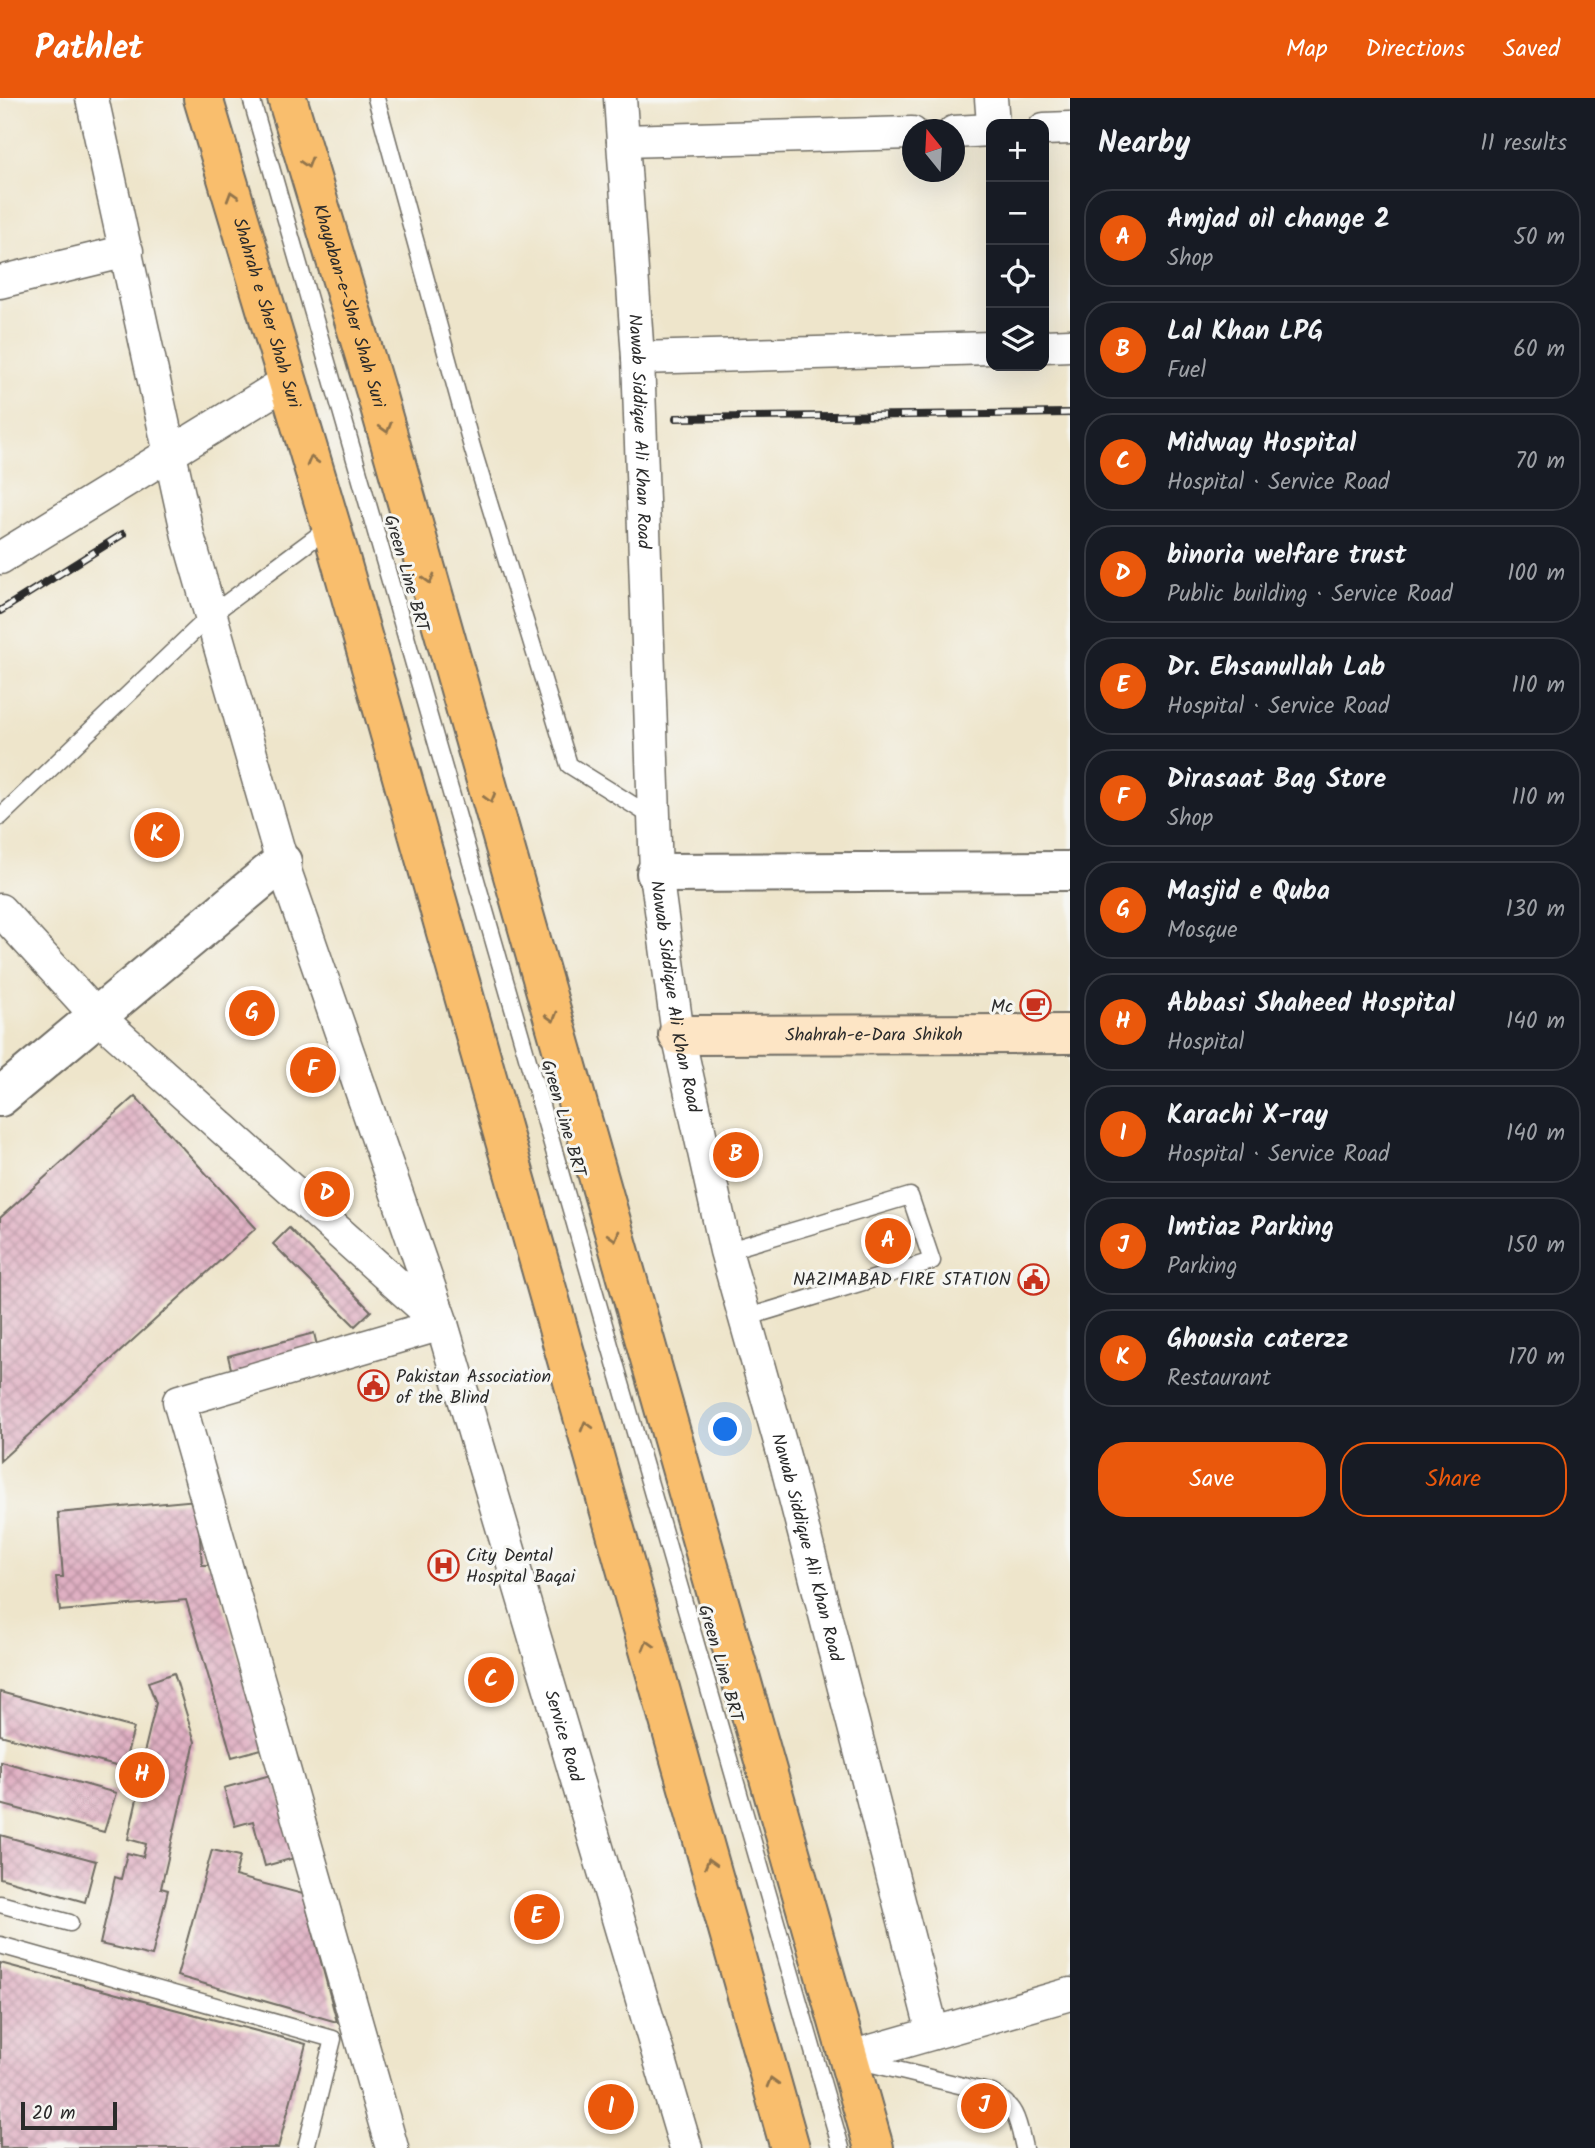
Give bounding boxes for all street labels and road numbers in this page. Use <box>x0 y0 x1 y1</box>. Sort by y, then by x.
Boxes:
street label: Khayaban-e-Sher Shah Suri <box>304 201 393 412</box>
street label: Shahrah e Sher Shah Suri <box>224 214 308 412</box>
street label: Nawab Siddique Ali Khan Road <box>619 313 658 550</box>
street label: Green Line BRT <box>375 511 436 637</box>
street label: Nawab Siddique Ali Khan Road <box>641 879 708 1117</box>
street label: Shahrah-e-Dara Shikoh <box>785 1021 963 1051</box>
street label: Green Line BRT <box>532 1056 593 1182</box>
street label: Nawab Siddique Ali Khan Road <box>762 1430 850 1666</box>
street label: Green Line BRT <box>689 1601 750 1727</box>
street label: Service Road <box>535 1686 590 1787</box>

